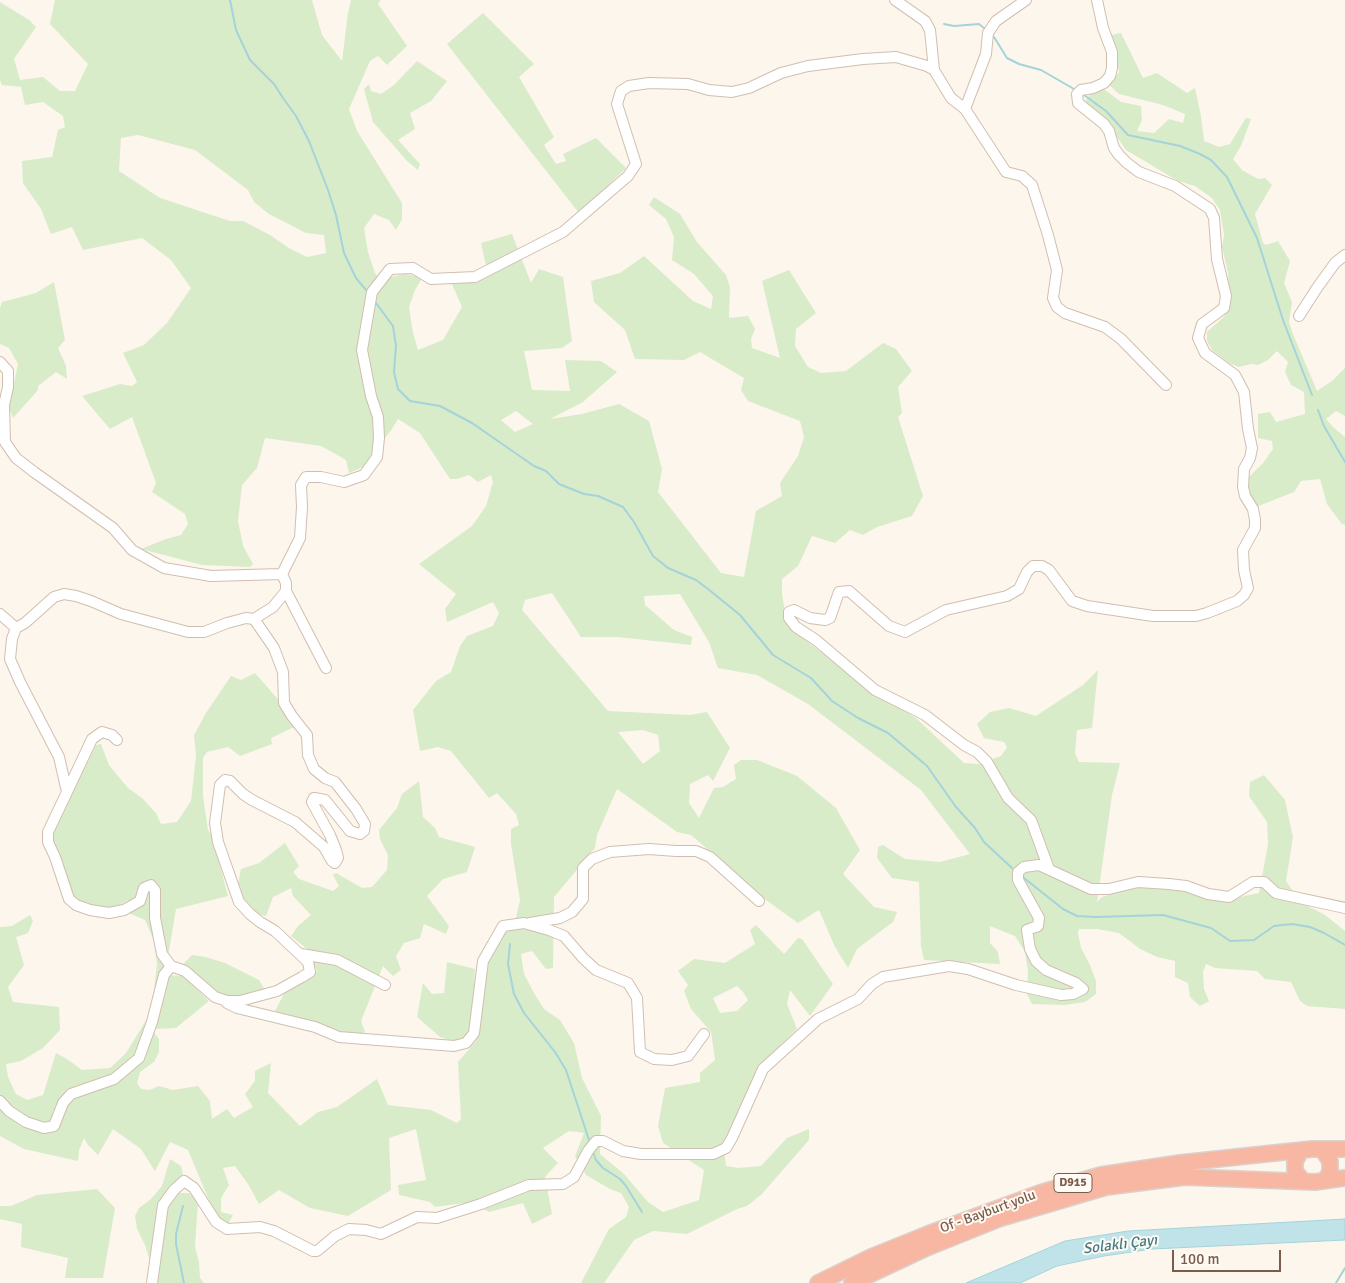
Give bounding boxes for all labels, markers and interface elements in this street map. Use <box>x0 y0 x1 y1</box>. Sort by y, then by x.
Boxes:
road number: D915 <box>1054 1174 1092 1192</box>
street label: Of - Bayburt yolu <box>938 1187 1038 1237</box>
water label: Solaklı Çayı <box>1082 1232 1158 1258</box>
scale bar <box>1175 1240 1284 1272</box>
text: 100 m <box>1180 1250 1220 1268</box>

